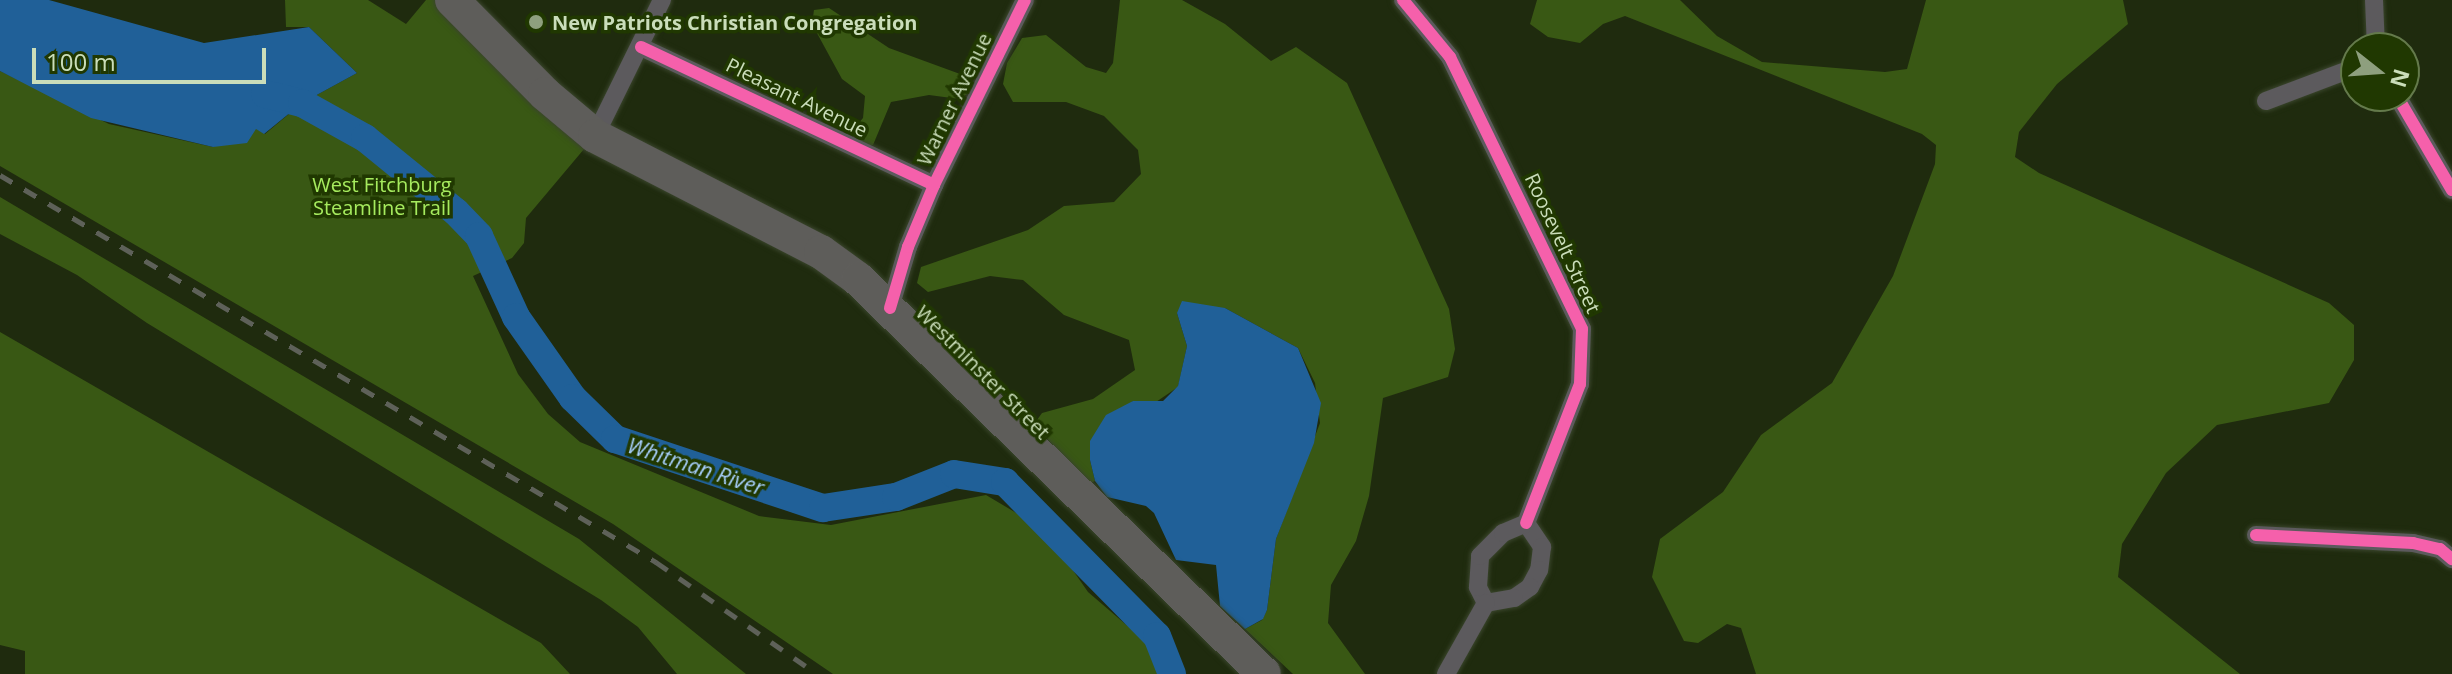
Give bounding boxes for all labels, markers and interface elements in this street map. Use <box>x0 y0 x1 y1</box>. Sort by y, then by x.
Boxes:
place label: New Patriots Christian Congregation <box>552 10 917 34</box>
marker: New Patriots Christian Congregation <box>527 13 545 31</box>
street label: Warner Avenue <box>912 29 996 169</box>
scale bar <box>36 32 270 82</box>
north arrow <box>2340 32 2420 112</box>
text: 100 m <box>46 45 116 78</box>
street label: Pleasant Avenue <box>722 52 872 142</box>
text: N <box>2384 65 2418 91</box>
street label: Roosevelt Street <box>1520 169 1606 317</box>
park label: West Fitchburg Steamline Trail <box>312 172 452 219</box>
street label: Westminster Street <box>911 300 1055 444</box>
water label: Whitman River <box>624 431 768 501</box>

